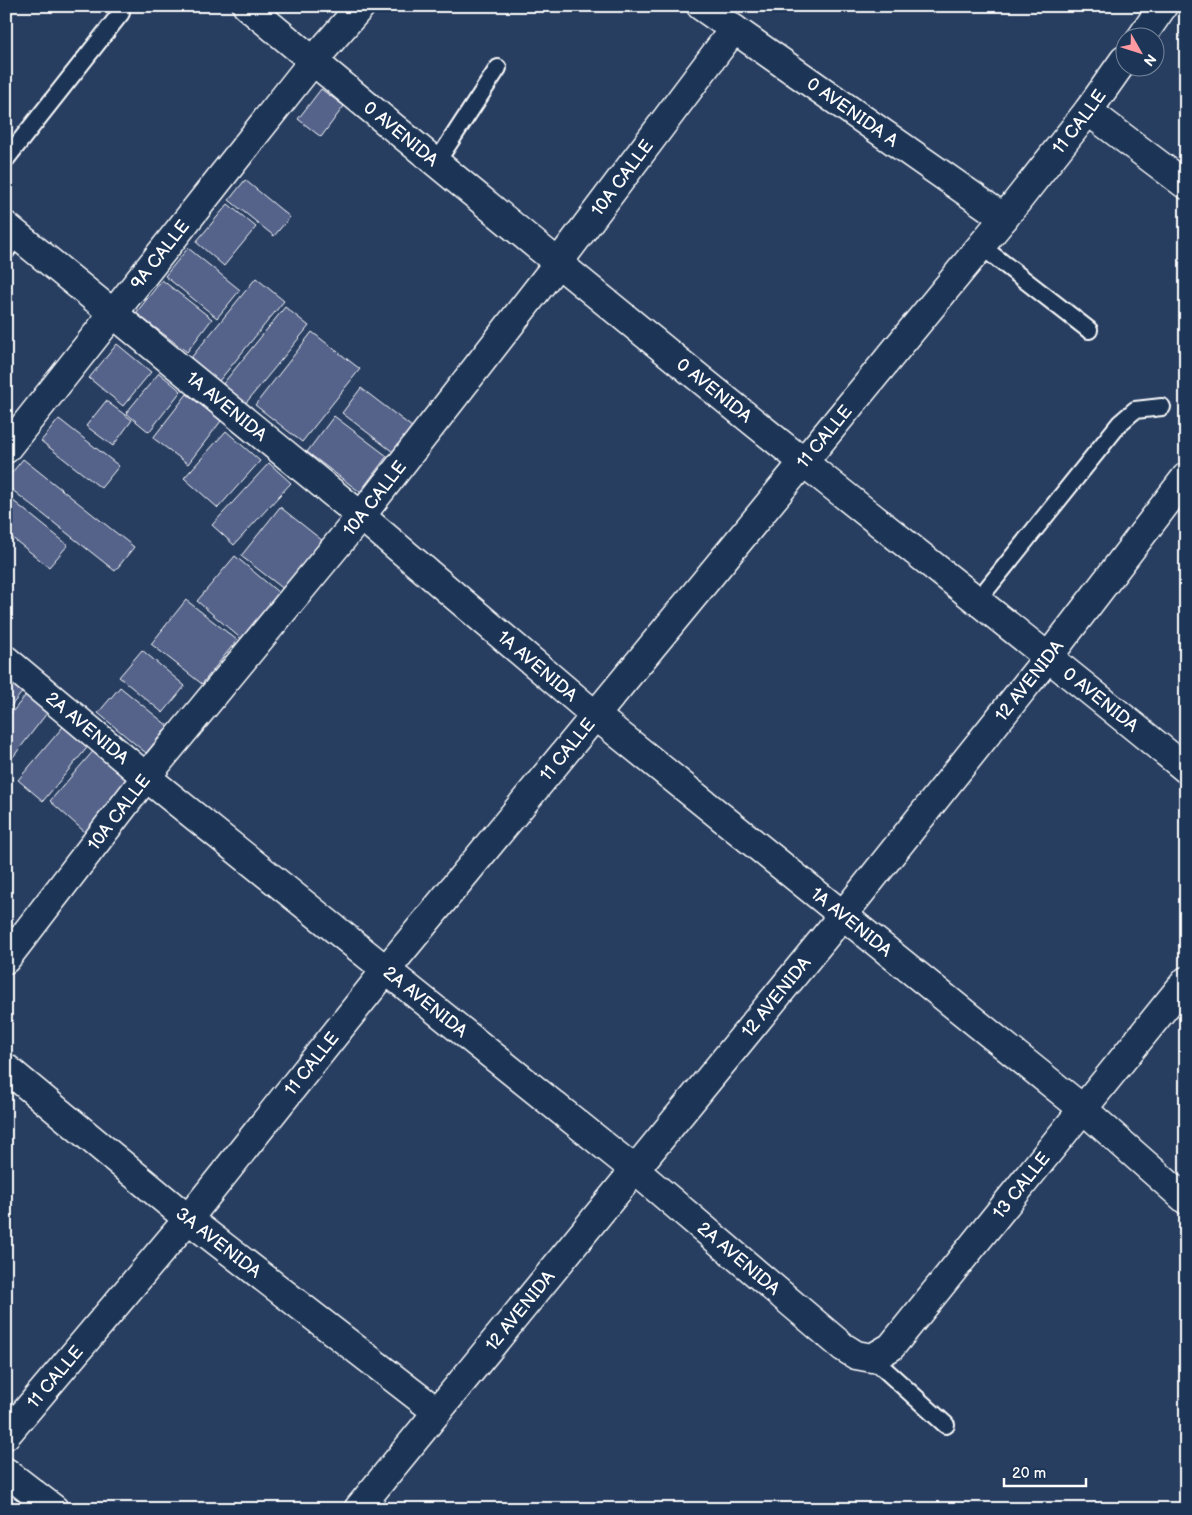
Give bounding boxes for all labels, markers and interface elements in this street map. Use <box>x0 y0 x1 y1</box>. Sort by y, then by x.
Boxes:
north arrow <box>1114 28 1164 78</box>
text: N <box>1140 50 1160 69</box>
street label: 0 AVENIDA A <box>803 73 902 151</box>
street label: 11 CALLE <box>1048 86 1110 158</box>
street label: 0 AVENIDA <box>359 97 443 171</box>
street label: 10A CALLE <box>587 136 658 220</box>
street label: 9A CALLE <box>126 215 194 293</box>
street label: 0 AVENIDA <box>672 354 756 427</box>
street label: 1A AVENIDA <box>182 367 271 445</box>
street label: 11 CALLE <box>792 401 856 472</box>
street label: 10A CALLE <box>338 456 411 540</box>
street label: 1A AVENIDA <box>493 626 582 706</box>
street label: 12 AVENIDA <box>991 636 1068 726</box>
street label: 0 AVENIDA <box>1059 663 1143 736</box>
street label: 2A AVENIDA <box>42 687 133 769</box>
street label: 11 CALLE <box>535 714 599 785</box>
street label: 10A CALLE <box>83 770 155 854</box>
street label: 1A AVENIDA <box>807 883 896 961</box>
street label: 12 AVENIDA <box>737 952 815 1041</box>
street label: 2A AVENIDA <box>379 962 472 1042</box>
street label: 11 CALLE <box>280 1028 343 1100</box>
street label: 13 CALLE <box>988 1148 1054 1223</box>
street label: 3A AVENIDA <box>172 1203 265 1282</box>
street label: 2A AVENIDA <box>693 1217 784 1299</box>
street label: 12 AVENIDA <box>481 1266 559 1355</box>
street label: 11 CALLE <box>23 1341 87 1412</box>
scale bar <box>1004 1455 1087 1487</box>
text: 20 m <box>1012 1464 1046 1483</box>

